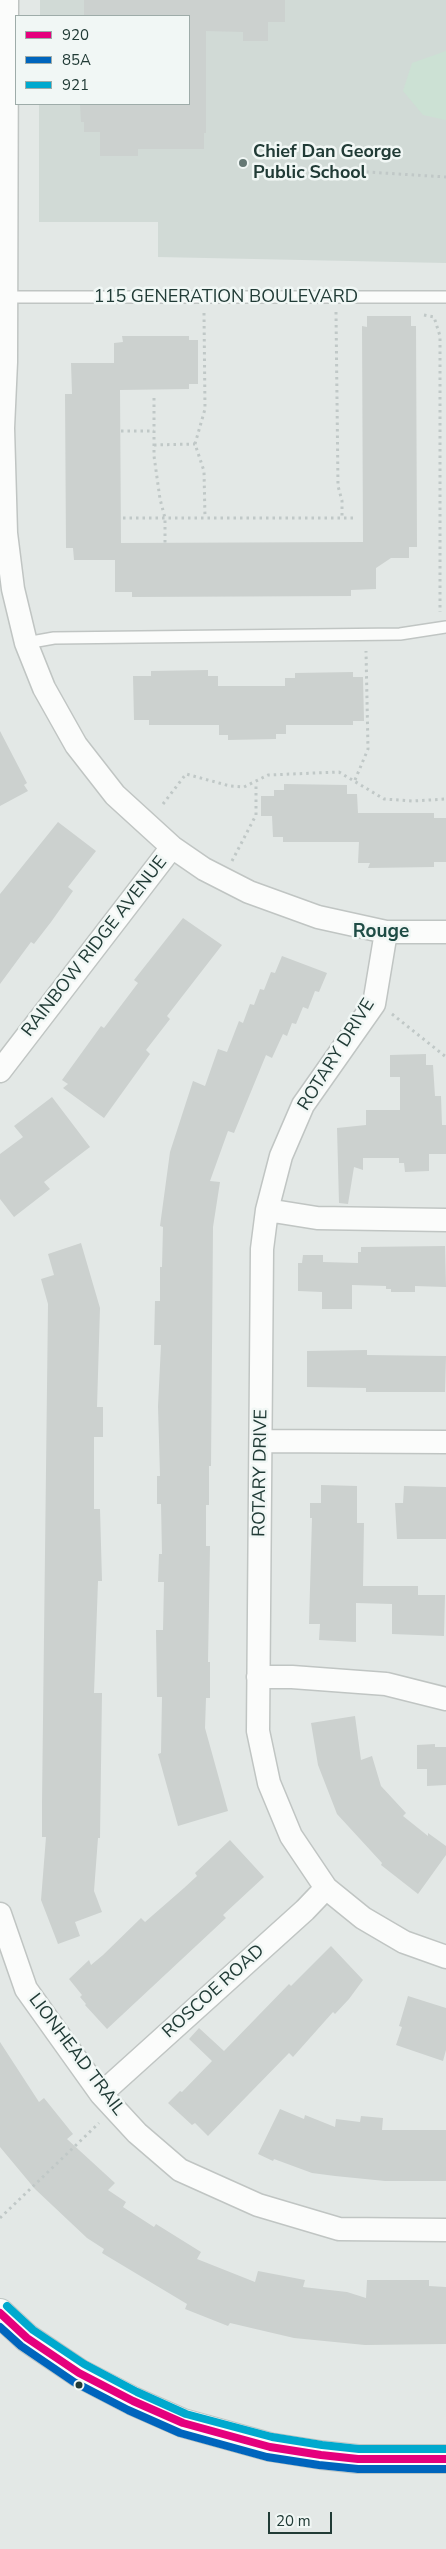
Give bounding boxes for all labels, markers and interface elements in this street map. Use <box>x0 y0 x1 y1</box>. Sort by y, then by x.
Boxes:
legend <box>15 15 190 105</box>
text: 920 <box>62 25 89 45</box>
text: 85A <box>62 50 91 70</box>
text: 921 <box>62 75 89 95</box>
place label: Chief Dan George Public School <box>253 142 401 184</box>
marker: Chief Dan George Public School <box>237 157 249 169</box>
street label: 115 GENERATION BOULEVARD <box>94 287 358 309</box>
street label: RAINBOW RIDGE AVENUE <box>18 852 172 1042</box>
district label: Rouge <box>353 921 409 943</box>
street label: ROTARY DRIVE <box>294 995 380 1115</box>
street label: ROTARY DRIVE <box>249 1409 273 1537</box>
street label: ROSCOE ROAD <box>159 1941 269 2043</box>
street label: LIONHEAD TRAIL <box>23 1990 129 2120</box>
unlabelled marker <box>74 2380 84 2390</box>
scale bar <box>271 2502 335 2534</box>
text: 20 m <box>276 2511 311 2531</box>

